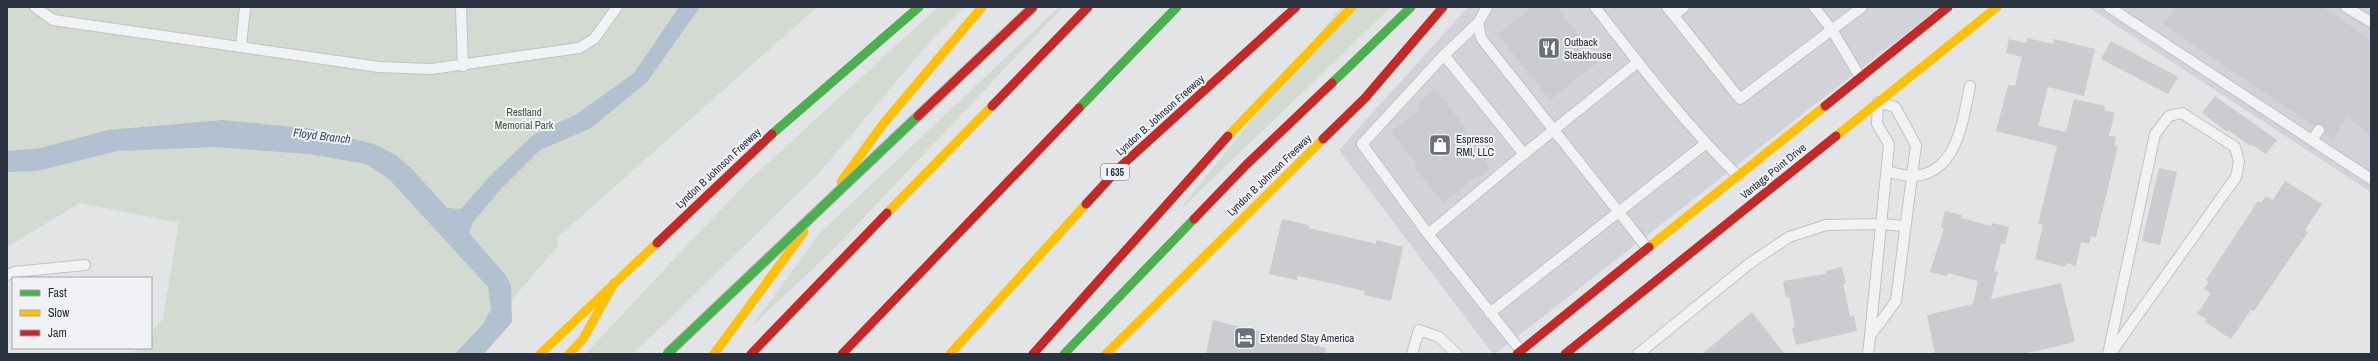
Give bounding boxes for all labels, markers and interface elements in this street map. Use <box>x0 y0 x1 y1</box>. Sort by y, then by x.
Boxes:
restaurant icon: Outback Steakhouse <box>1536 35 1562 61</box>
place label: Outback Steakhouse <box>1564 35 1612 62</box>
street label: Lyndon B. Johnson Freeway <box>1113 71 1207 158</box>
park label: Restland Memorial Park <box>495 105 554 132</box>
water label: Floyd Branch <box>292 125 352 147</box>
street label: Lyndon B Johnson Freeway <box>672 125 764 211</box>
street label: Lyndon B Johnson Freeway <box>1224 131 1314 219</box>
shop icon: Espresso RMI, LLC <box>1427 132 1453 158</box>
place label: Espresso RMI, LLC <box>1456 132 1495 159</box>
street label: Vantage Point Drive <box>1737 140 1809 202</box>
road number: I 635 <box>1101 164 1129 180</box>
legend <box>12 277 152 349</box>
text: Fast <box>48 285 67 301</box>
text: Slow <box>48 305 70 321</box>
text: Jam <box>48 325 67 341</box>
hotel icon: Extended Stay America <box>1232 325 1258 351</box>
place label: Extended Stay America <box>1260 331 1354 345</box>

